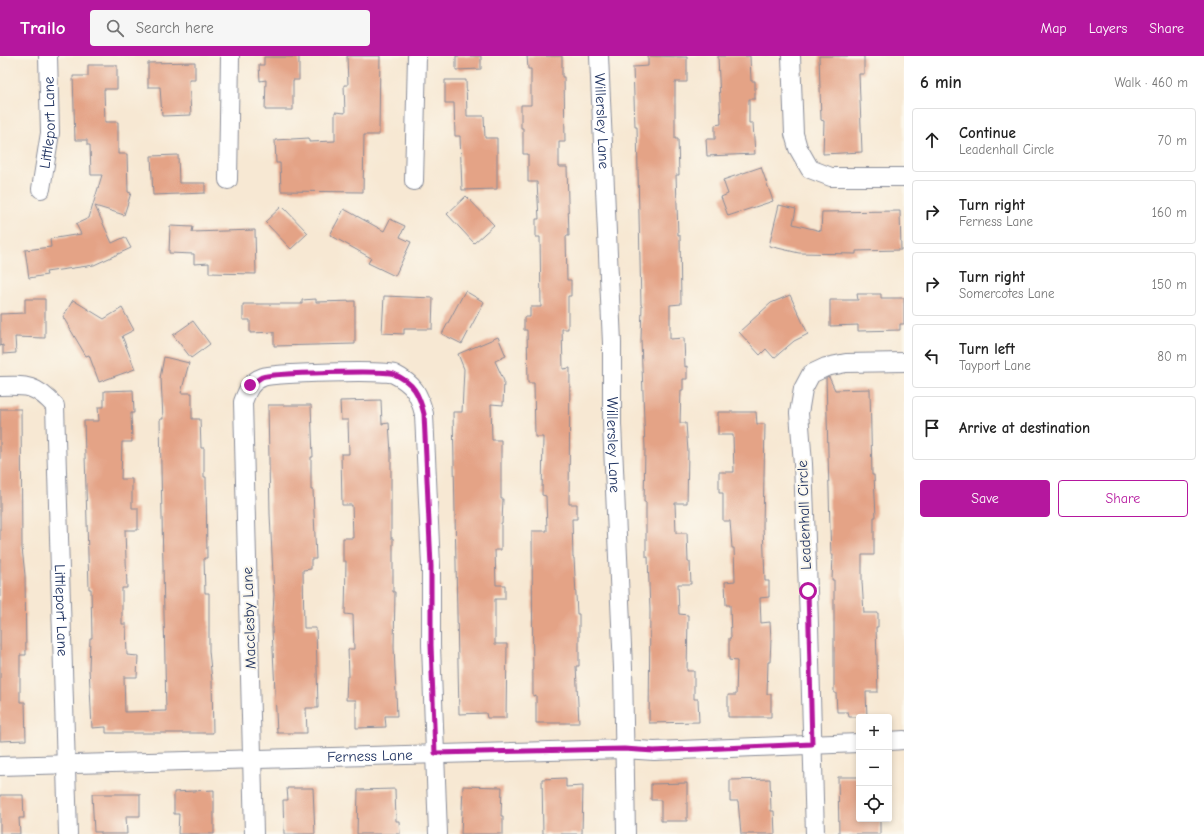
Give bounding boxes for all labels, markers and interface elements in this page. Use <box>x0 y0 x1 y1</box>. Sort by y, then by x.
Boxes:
search box <box>90 10 370 46</box>
text: Trailo <box>20 17 66 39</box>
icon: search <box>104 17 126 39</box>
text: Search here <box>136 19 214 37</box>
text: Map <box>1040 20 1067 37</box>
text: Layers <box>1089 20 1127 37</box>
text: Share <box>1149 20 1184 37</box>
street label: Willersley Lane <box>591 73 613 170</box>
text: 6 min <box>920 73 962 92</box>
text: Walk · 460 m <box>1114 75 1188 90</box>
street label: Littleport Lane <box>35 76 59 170</box>
text: Continue <box>959 124 1016 142</box>
icon: ahead <box>921 129 943 151</box>
text: 70 m <box>1158 133 1187 148</box>
text: Leadenhall Circle <box>959 142 1054 157</box>
text: Turn right <box>959 196 1025 214</box>
icon: right <box>921 201 943 223</box>
text: 160 m <box>1152 205 1187 220</box>
text: Ferness Lane <box>959 214 1033 229</box>
text: Turn right <box>959 268 1025 286</box>
icon: right <box>921 273 943 295</box>
text: 150 m <box>1152 277 1187 292</box>
text: Somercotes Lane <box>959 286 1054 301</box>
text: Turn left <box>959 340 1015 358</box>
icon: left <box>921 345 943 367</box>
text: 80 m <box>1157 349 1187 364</box>
text: Tayport Lane <box>959 358 1031 373</box>
route end <box>241 376 259 394</box>
street label: Willersley Lane <box>603 397 624 494</box>
icon: arrive <box>921 417 943 439</box>
text: Arrive at destination <box>959 419 1090 437</box>
street label: Leadenhall Circle <box>793 459 815 570</box>
button: Save <box>920 480 1050 517</box>
button: Share <box>1058 480 1188 517</box>
street label: Littleport Lane <box>51 564 72 657</box>
street label: Macclesby Lane <box>238 566 260 669</box>
route start <box>799 582 817 600</box>
map controls <box>856 714 892 822</box>
button: + <box>856 714 892 750</box>
street label: Ferness Lane <box>327 746 413 766</box>
button: − <box>856 750 892 786</box>
button: locate <box>856 786 892 822</box>

